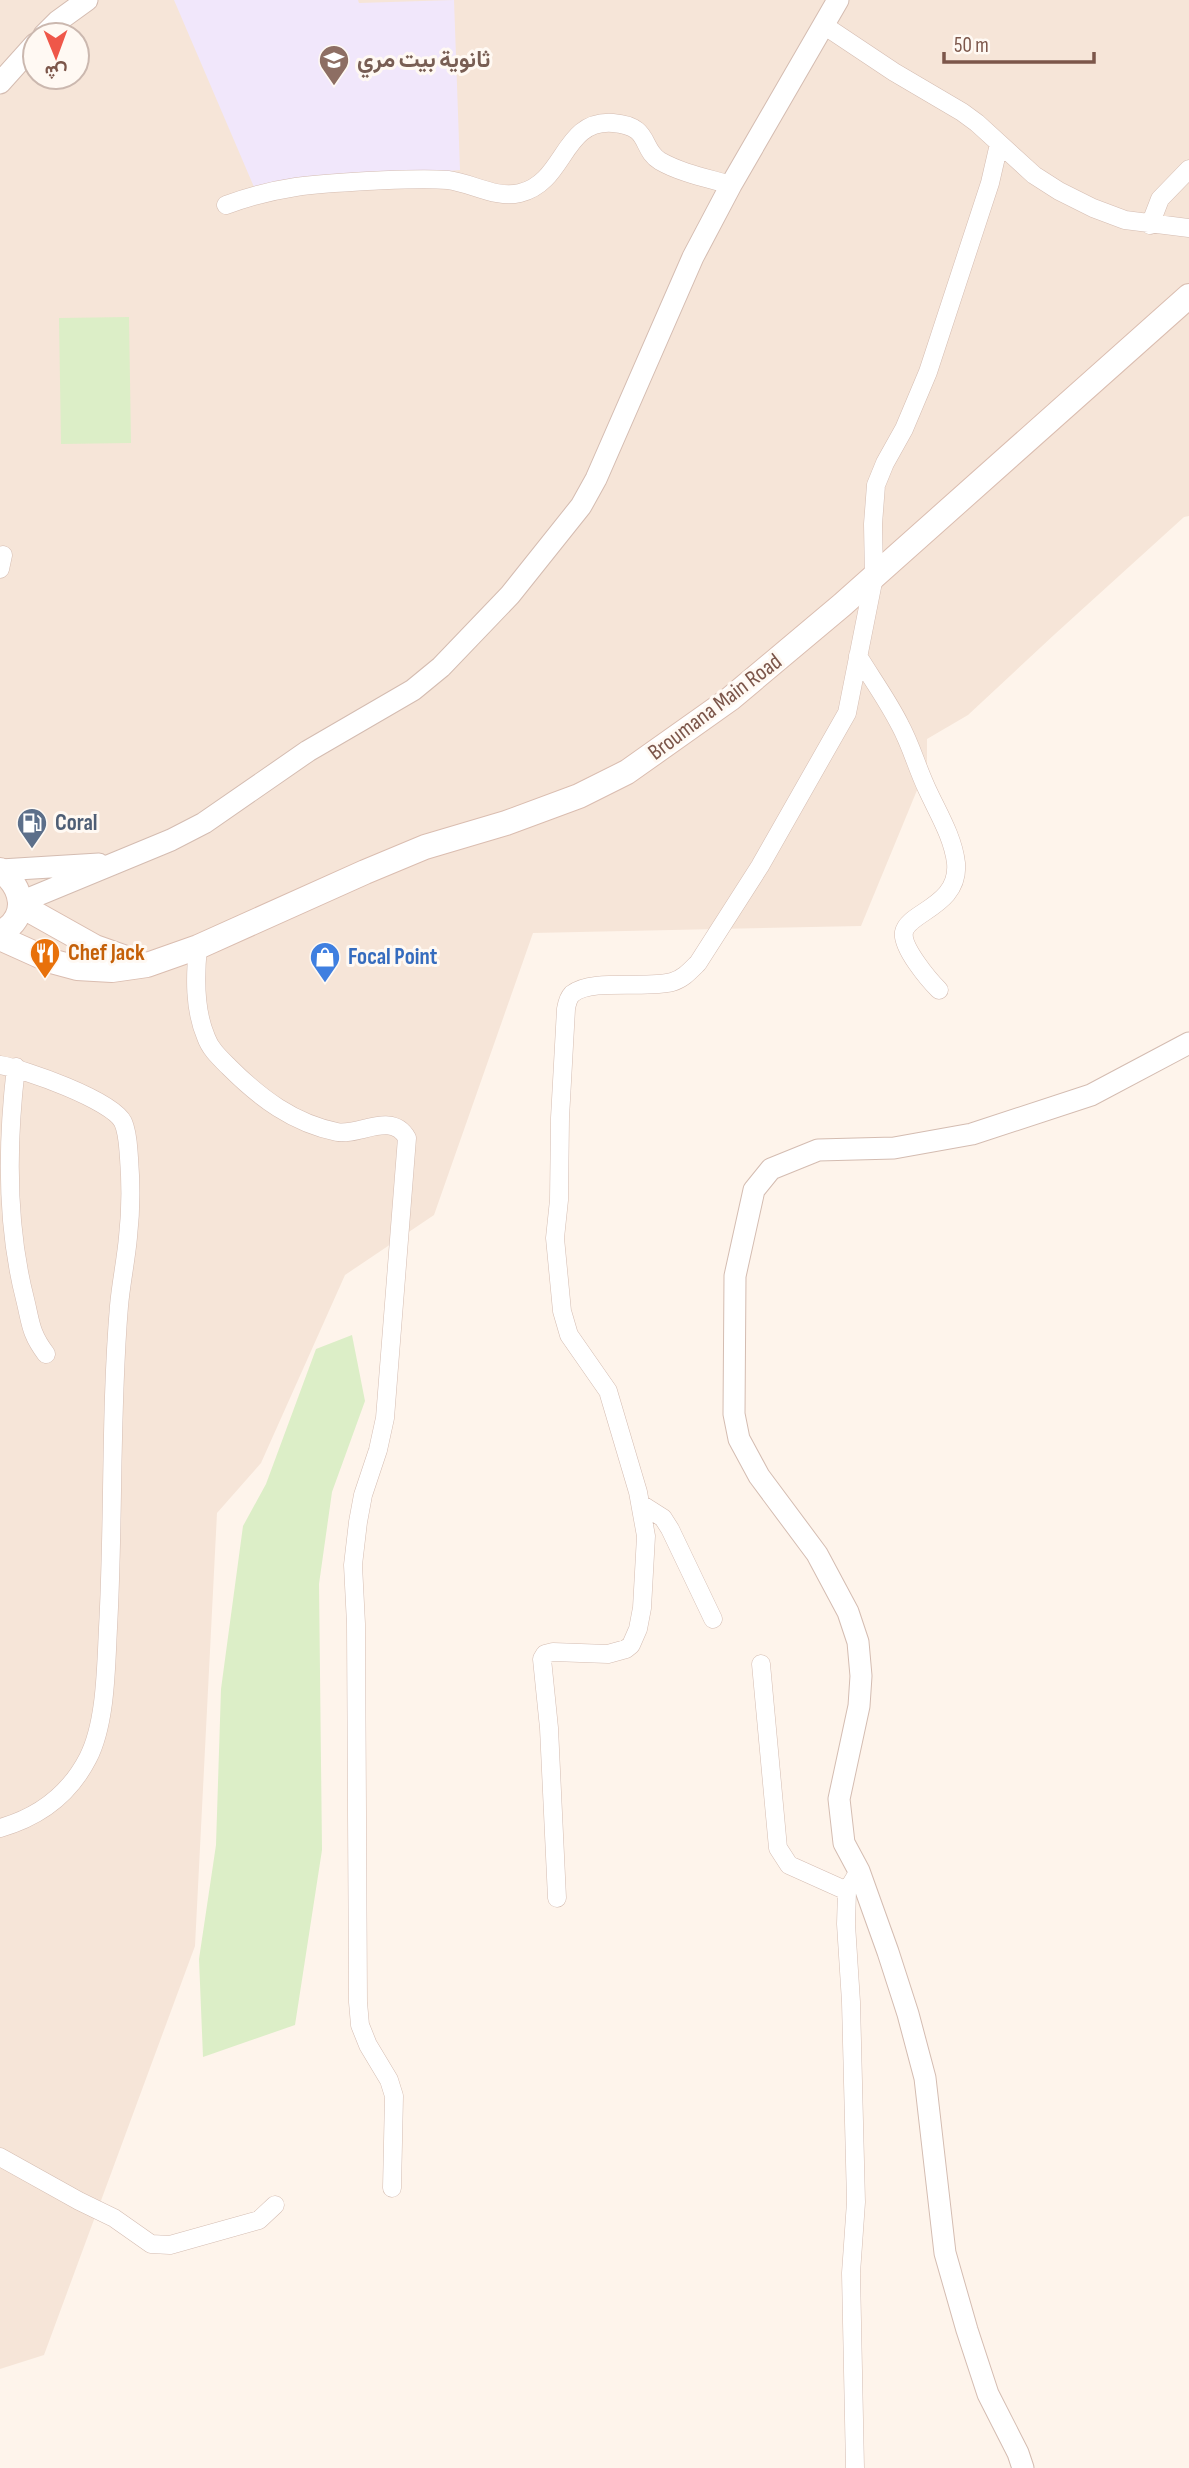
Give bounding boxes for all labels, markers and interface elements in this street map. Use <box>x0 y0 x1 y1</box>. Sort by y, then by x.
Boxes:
north arrow <box>21 21 91 91</box>
scale bar <box>944 21 1094 65</box>
text: 50 m <box>954 33 989 58</box>
school or university icon: ثانوية بيت مري <box>317 43 351 87</box>
place label: ثانوية بيت مري <box>357 46 490 78</box>
text: ش <box>44 60 68 83</box>
street label: Broumana Main Road <box>643 648 787 766</box>
fuel station icon: Coral <box>15 806 49 850</box>
place label: Coral <box>55 809 98 837</box>
restaurant icon: Chef Jack <box>28 936 62 980</box>
place label: Chef Jack <box>68 939 145 967</box>
shop icon: Focal Point <box>308 940 342 984</box>
place label: Focal Point <box>348 943 438 971</box>

